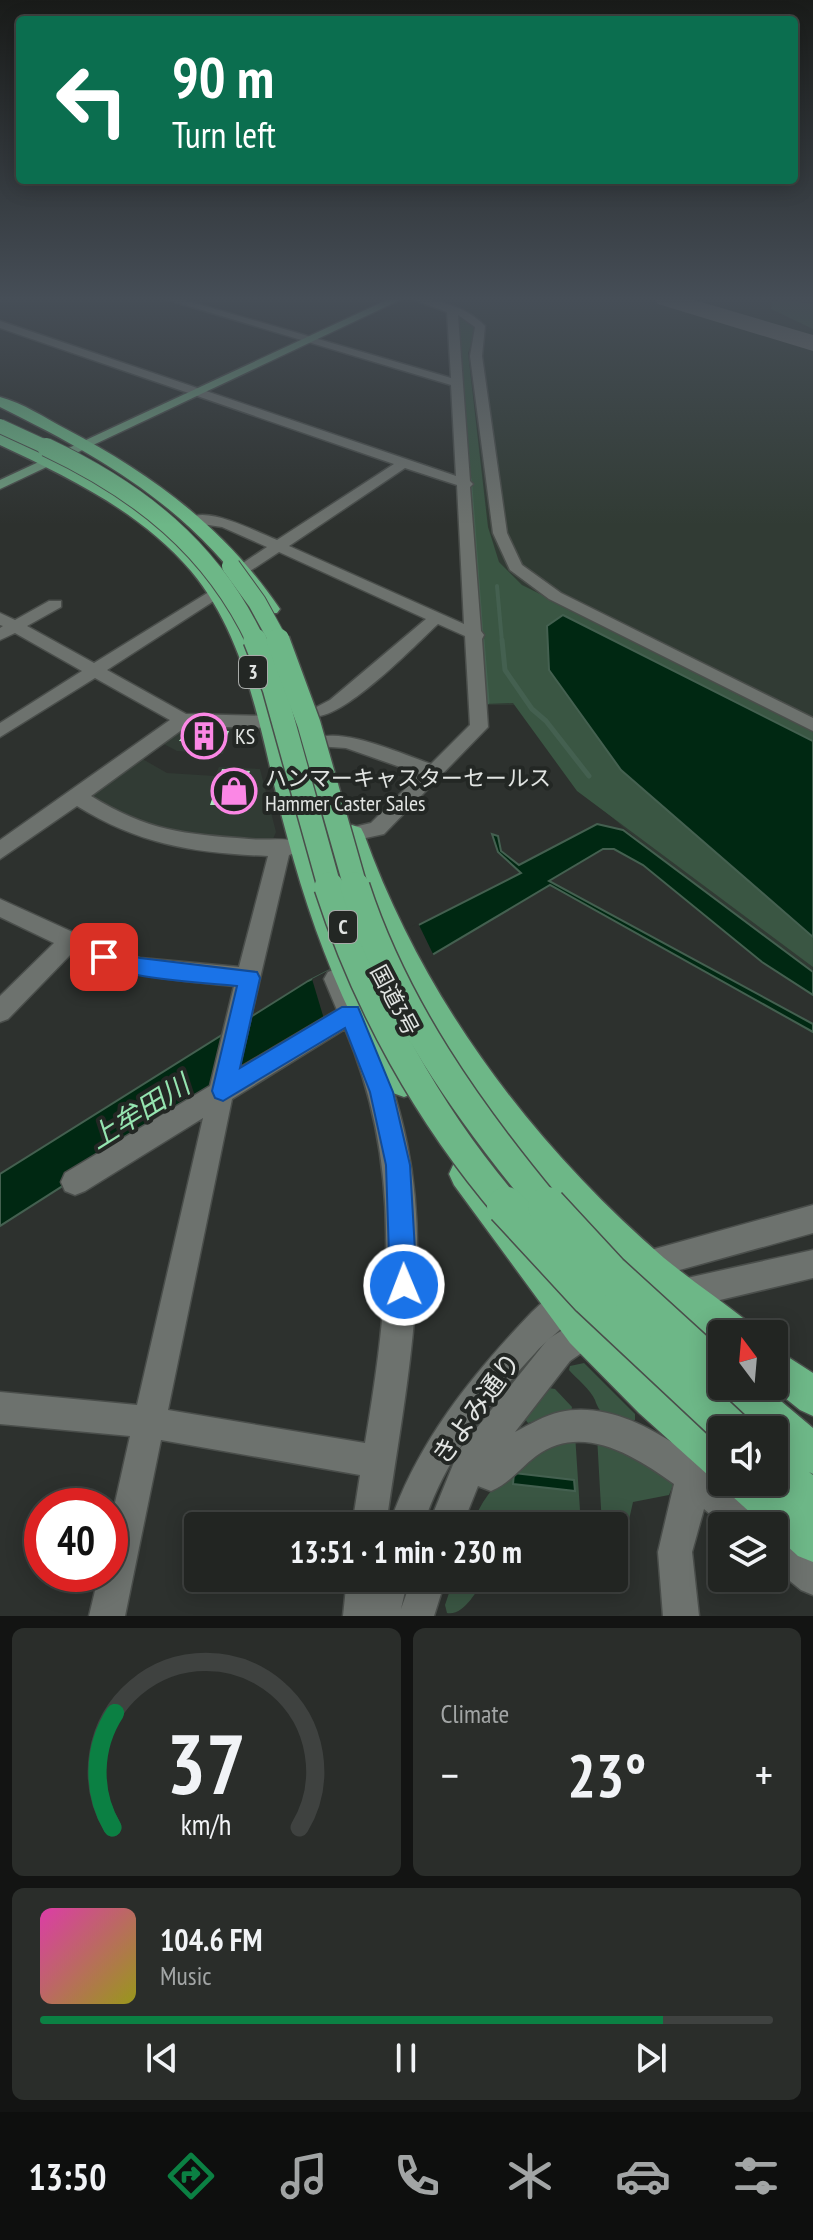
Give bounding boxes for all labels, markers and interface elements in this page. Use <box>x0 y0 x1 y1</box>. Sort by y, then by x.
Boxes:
text: 90 m <box>172 41 274 113</box>
icon: left <box>40 48 144 152</box>
text: Turn left <box>172 111 276 158</box>
road number: 3 <box>239 656 267 688</box>
building icon: KS <box>180 712 228 760</box>
place label: KS <box>235 722 255 750</box>
place label: ハンマーキャスターセールス Hammer Caster Sales <box>265 764 551 817</box>
shop icon: ハンマーキャスターセールス Hammer Caster Sales <box>210 767 258 815</box>
road number: C <box>329 911 357 943</box>
pin <box>70 923 138 991</box>
icon: arrive <box>82 935 126 979</box>
street label: 国道3号 <box>365 960 425 1040</box>
water label: 上牟田川 <box>82 1064 199 1156</box>
position arrow <box>362 1243 446 1327</box>
north arrow <box>708 1320 788 1400</box>
map controls <box>708 1320 788 1592</box>
street label: きよみ通り <box>424 1346 528 1470</box>
button: sound <box>708 1416 788 1496</box>
speed limit sign: 40 <box>24 1488 128 1592</box>
button: layers <box>708 1512 788 1592</box>
text: 13:51 · 1 min · 230 m <box>290 1532 522 1571</box>
text: Climate <box>441 1697 509 1730</box>
text: 37 <box>166 1709 246 1817</box>
text: 23° <box>567 1736 646 1814</box>
text: − <box>441 1746 459 1803</box>
text: + <box>755 1746 773 1803</box>
text: km/h <box>181 1806 232 1843</box>
text: 104.6 FM <box>160 1920 262 1959</box>
text: Music <box>160 1959 212 1992</box>
icon: previous <box>140 2036 184 2080</box>
icon: pause <box>384 2036 428 2080</box>
icon: next <box>629 2036 673 2080</box>
icon: directions <box>163 2148 219 2204</box>
icon: music <box>276 2148 332 2204</box>
icon: phone <box>389 2148 445 2204</box>
icon: climate <box>502 2148 558 2204</box>
icon: car <box>615 2148 671 2204</box>
icon: filters <box>728 2148 784 2204</box>
text: 13:50 <box>29 2153 106 2200</box>

